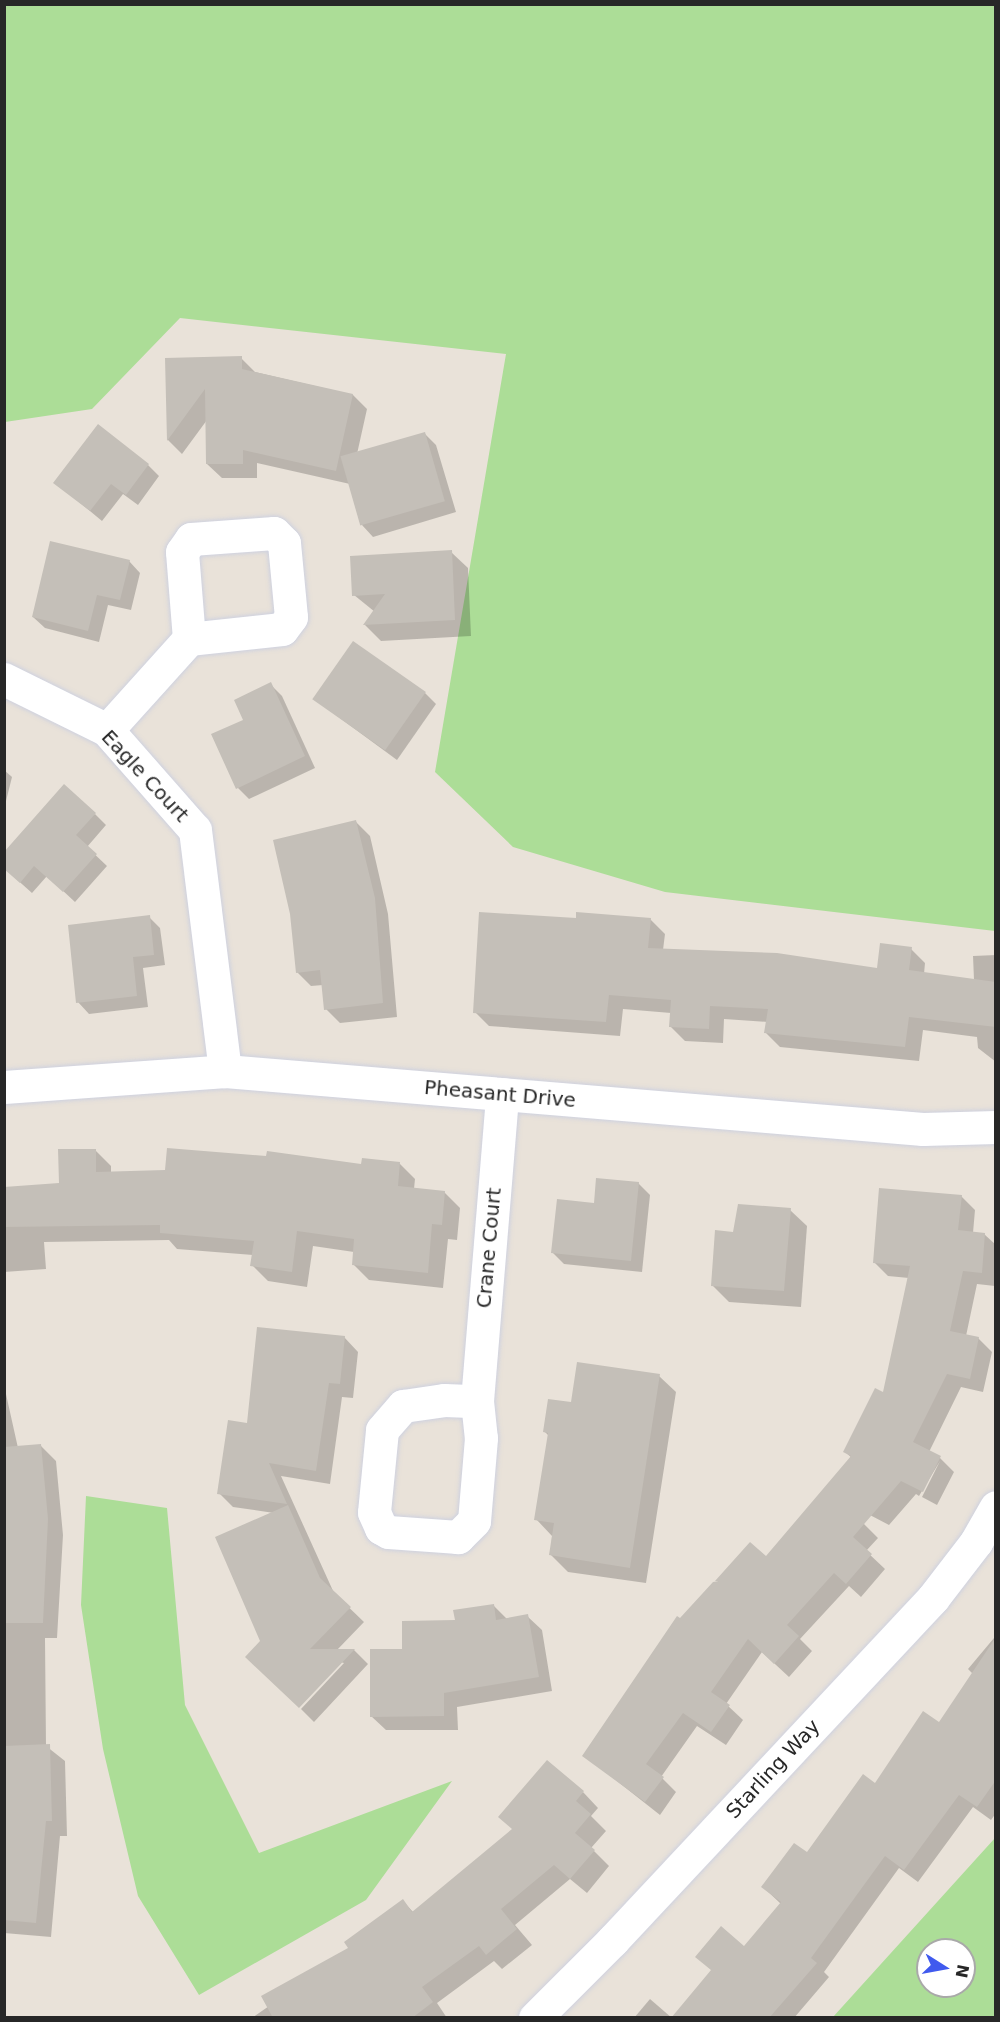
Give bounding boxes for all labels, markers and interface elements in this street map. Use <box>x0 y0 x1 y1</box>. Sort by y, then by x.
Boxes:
street label: Eagle Court <box>96 725 194 827</box>
street label: Pheasant Drive <box>423 1075 577 1113</box>
street label: Crane Court <box>472 1187 506 1309</box>
street label: Starling Way <box>721 1715 825 1823</box>
north arrow <box>916 1938 976 1998</box>
text: N <box>952 1963 973 1980</box>

